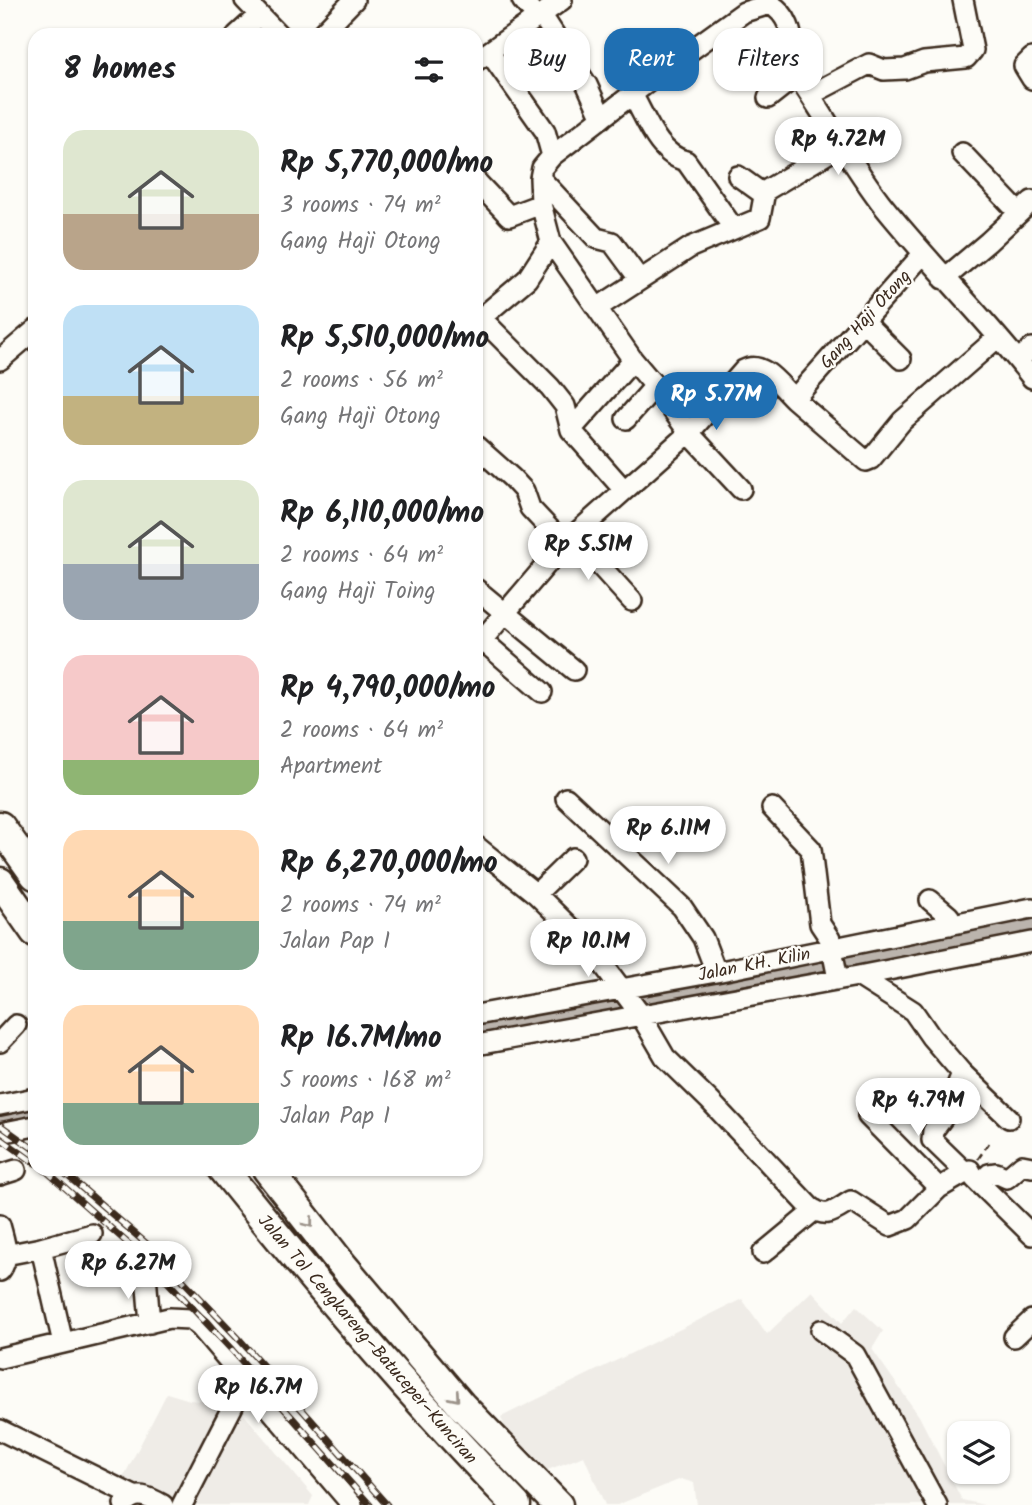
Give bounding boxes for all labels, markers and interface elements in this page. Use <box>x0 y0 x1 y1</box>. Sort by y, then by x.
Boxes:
chip: Buy <box>504 28 590 91</box>
chip: Rent <box>604 28 699 91</box>
chip: Filters <box>713 28 823 91</box>
text: 8 homes <box>63 46 176 94</box>
icon: filters <box>410 51 448 89</box>
pin: Rp 4.72M <box>766 118 910 177</box>
text: Rp 4.72M <box>791 122 885 158</box>
text: Rp 5,770,000/mo <box>280 140 493 188</box>
icon: home <box>119 158 203 242</box>
text: 3 rooms · 74 m² <box>280 188 441 224</box>
text: Gang Haji Otong <box>280 224 441 260</box>
street label: Gang Haji Otong <box>813 264 919 376</box>
text: Rp 5,510,000/mo <box>280 315 489 363</box>
icon: home <box>119 333 203 417</box>
text: 2 rooms · 56 m² <box>280 363 443 399</box>
pin: Rp 5.77M <box>644 372 788 432</box>
text: Rp 5.77M <box>670 377 762 413</box>
text: Gang Haji Otong <box>280 399 441 435</box>
text: Rp 6,110,000/mo <box>280 490 484 538</box>
icon: home <box>119 508 203 592</box>
pin: Rp 5.51M <box>516 522 660 582</box>
text: Rp 5.51M <box>544 527 632 563</box>
text: 2 rooms · 64 m² <box>280 538 443 574</box>
text: Gang Haji Toing <box>280 574 435 610</box>
text: Rp 4,790,000/mo <box>280 665 495 713</box>
icon: home <box>119 683 203 767</box>
text: 2 rooms · 64 m² <box>280 713 443 749</box>
text: Apartment <box>280 749 382 785</box>
pin: Rp 6.11M <box>596 806 740 866</box>
text: Rp 6.11M <box>626 811 710 847</box>
text: Rp 6,270,000/mo <box>280 840 498 888</box>
icon: home <box>119 858 203 942</box>
text: 2 rooms · 74 m² <box>280 888 441 924</box>
pin: Rp 10.1M <box>516 920 660 979</box>
text: Jalan Pap I <box>280 924 390 960</box>
text: Rp 10.1M <box>546 924 630 960</box>
street label: Jalan KH. Kilin <box>696 940 813 991</box>
text: Rp 16.7M/mo <box>280 1015 442 1063</box>
icon: home <box>119 1033 203 1117</box>
text: 5 rooms · 168 m² <box>280 1063 451 1099</box>
pin: Rp 4.79M <box>846 1078 990 1138</box>
text: Rp 4.79M <box>872 1083 964 1119</box>
text: Jalan Pap I <box>280 1099 390 1135</box>
street label: Jalan Tol Cengkareng–Batuceper–Kunciran <box>250 1208 484 1472</box>
one-way arrow <box>300 1215 313 1227</box>
pin: Rp 6.27M <box>56 1242 200 1301</box>
text: Rp 6.27M <box>81 1246 175 1282</box>
pin: Rp 16.7M <box>186 1366 330 1425</box>
text: Rp 16.7M <box>214 1370 302 1406</box>
one-way arrow <box>447 1389 459 1402</box>
map controls <box>947 1421 1010 1484</box>
button: layers <box>947 1421 1010 1484</box>

